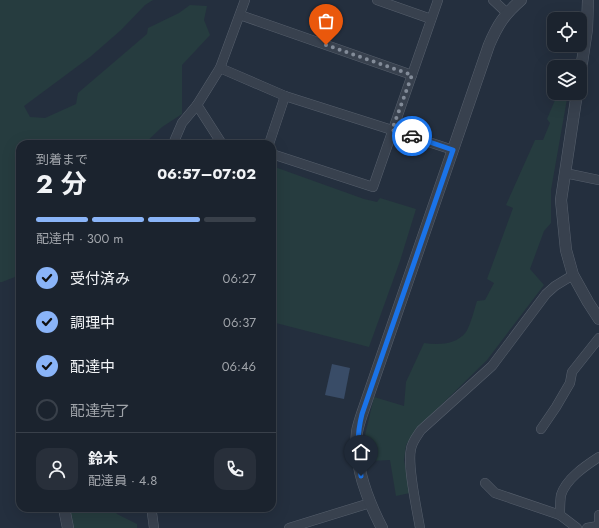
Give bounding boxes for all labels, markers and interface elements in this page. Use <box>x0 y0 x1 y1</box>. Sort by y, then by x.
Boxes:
pin <box>309 4 343 45</box>
icon: bag <box>315 10 337 32</box>
map controls <box>547 12 587 100</box>
button: locate <box>547 12 587 52</box>
button: layers <box>547 60 587 100</box>
courier <box>392 116 432 156</box>
icon: car <box>401 125 423 147</box>
text: 到着まで <box>36 150 88 169</box>
text: 06:57–07:02 <box>157 163 256 185</box>
text: 2 分 <box>36 165 87 203</box>
text: 配達中 · 300 m <box>36 229 123 248</box>
icon: check <box>36 267 58 289</box>
text: 受付済み <box>70 268 130 290</box>
text: 06:27 <box>223 269 256 288</box>
icon: check <box>36 311 58 333</box>
text: 調理中 <box>70 312 115 334</box>
text: 06:37 <box>223 313 256 332</box>
icon: check <box>36 355 58 377</box>
text: 配達中 <box>70 356 115 378</box>
text: 06:46 <box>222 357 256 376</box>
text: 配達完了 <box>70 400 130 422</box>
pin <box>344 435 378 476</box>
icon: home <box>350 441 372 463</box>
button: person <box>36 448 78 490</box>
text: 鈴木 <box>88 448 118 470</box>
button: phone <box>214 448 256 490</box>
text: 配達員 · 4.8 <box>88 471 157 490</box>

